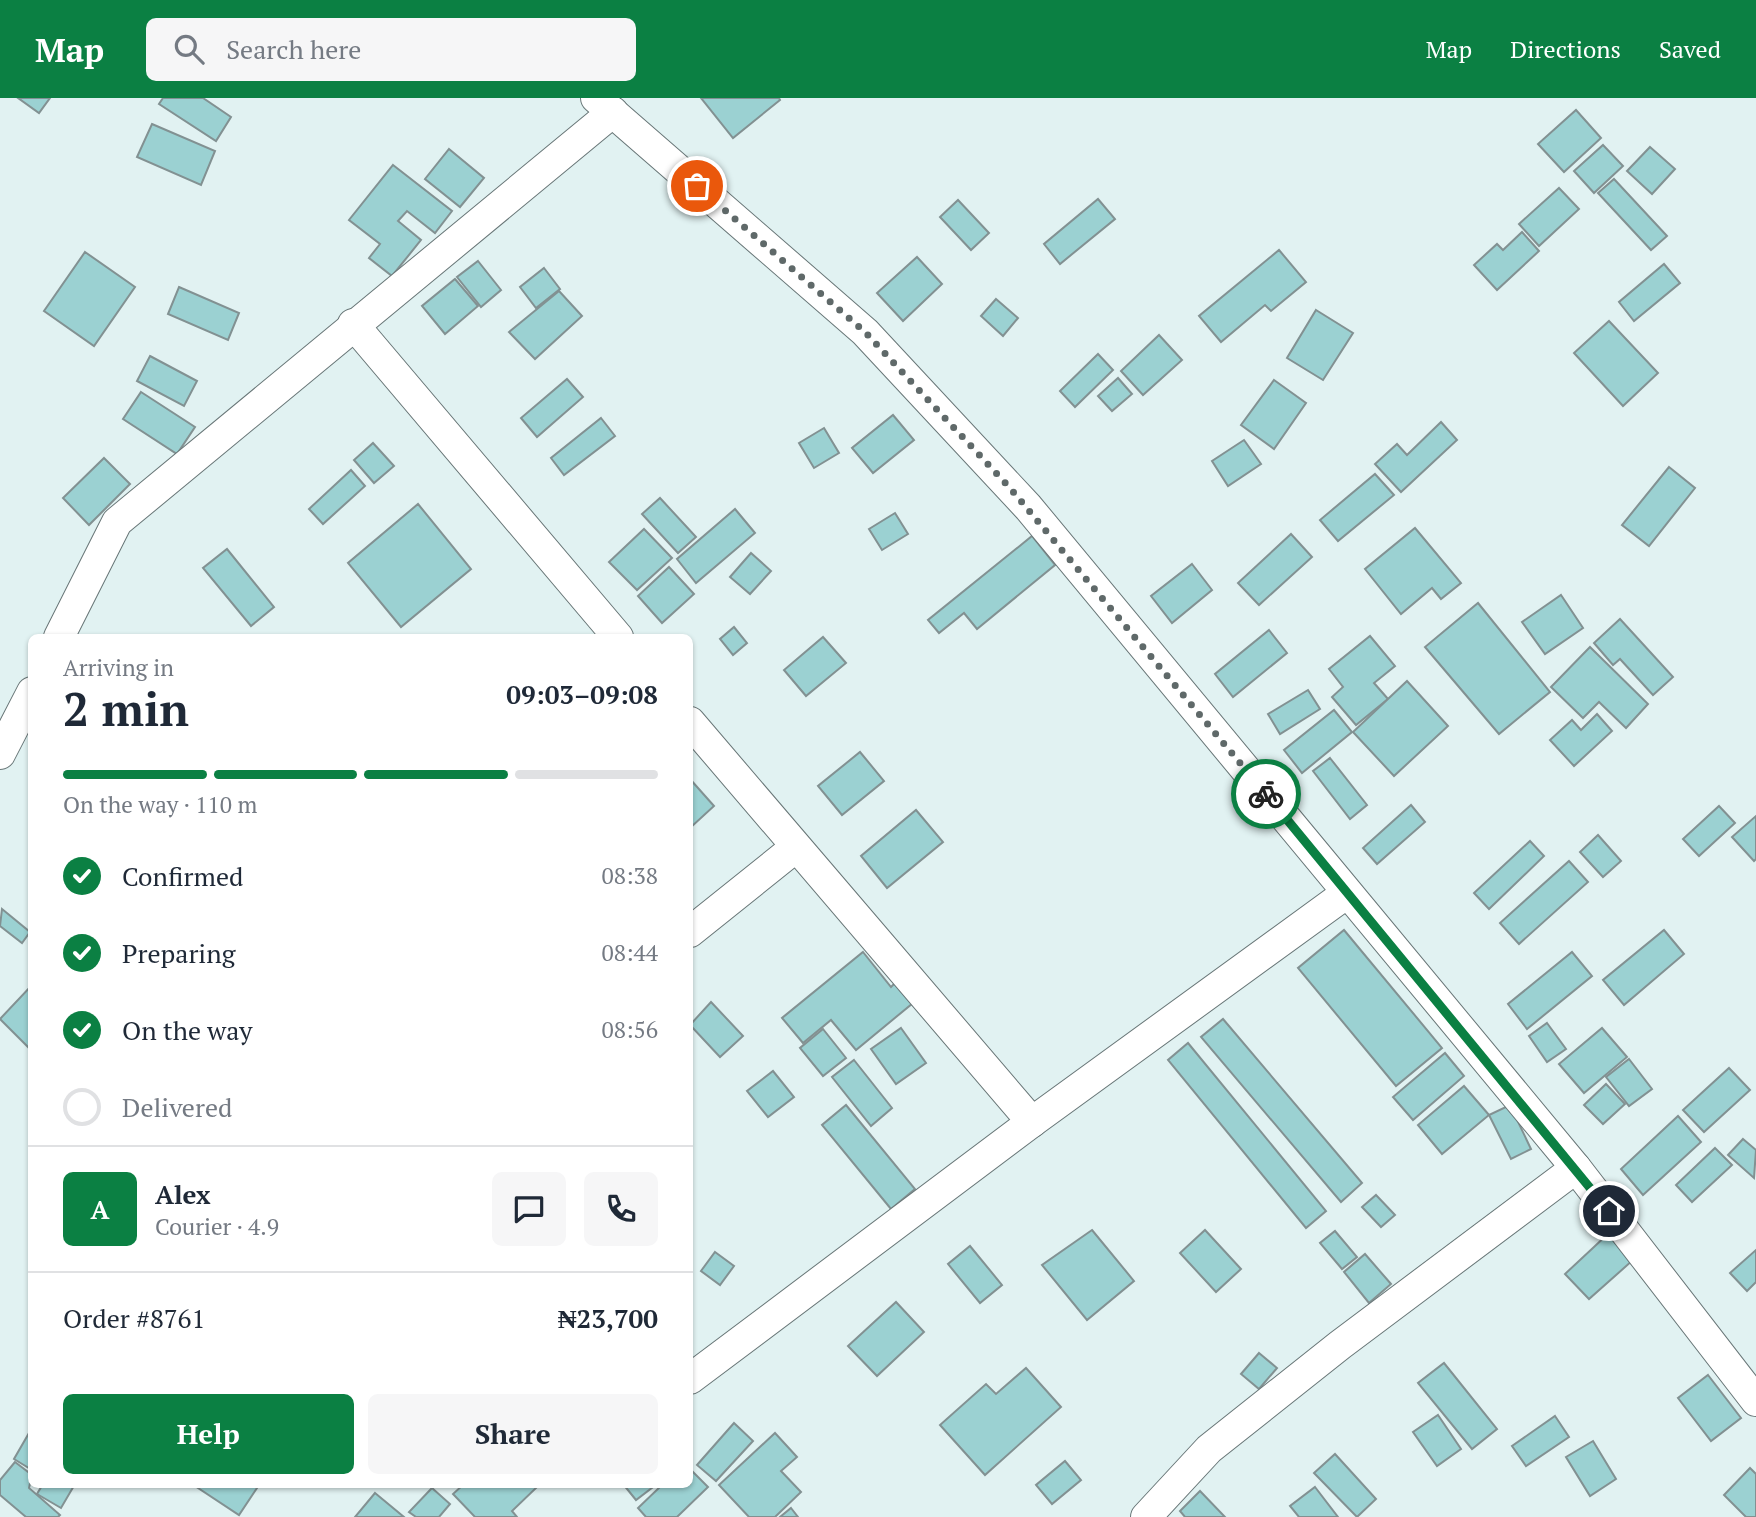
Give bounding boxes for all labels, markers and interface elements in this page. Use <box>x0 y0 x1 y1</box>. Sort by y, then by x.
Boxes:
search box <box>146 18 636 81</box>
text: Map <box>35 28 104 71</box>
icon: search <box>170 30 208 68</box>
text: Search here <box>226 32 361 66</box>
text: Map <box>1426 33 1472 65</box>
text: Directions <box>1510 33 1621 65</box>
text: Saved <box>1659 33 1721 65</box>
pin <box>667 156 727 216</box>
icon: bag <box>678 167 716 205</box>
text: Arriving in <box>63 652 174 683</box>
text: 09:03–09:08 <box>506 677 658 711</box>
text: 2 min <box>63 678 189 739</box>
courier <box>1231 759 1301 829</box>
icon: bike <box>1247 775 1285 813</box>
text: On the way · 110 m <box>63 789 257 820</box>
icon: check <box>63 857 101 895</box>
text: Confirmed <box>122 859 243 893</box>
text: 08:38 <box>601 860 658 891</box>
icon: check <box>63 934 101 972</box>
text: Preparing <box>122 936 235 970</box>
text: 08:44 <box>601 937 658 968</box>
icon: check <box>63 1011 101 1049</box>
text: On the way <box>122 1013 253 1047</box>
text: 08:56 <box>601 1014 658 1045</box>
text: Delivered <box>122 1090 232 1124</box>
button: chat <box>492 1172 566 1246</box>
button: phone <box>584 1172 658 1246</box>
text: Alex <box>155 1177 211 1211</box>
pin <box>1579 1181 1639 1241</box>
text: A <box>91 1192 109 1226</box>
icon: home <box>1590 1192 1628 1230</box>
text: Courier · 4.9 <box>155 1211 279 1242</box>
text: Order #8761 <box>63 1301 205 1335</box>
text: ₦23,700 <box>558 1301 658 1335</box>
button: Help <box>63 1394 354 1474</box>
button: Share <box>368 1394 658 1474</box>

